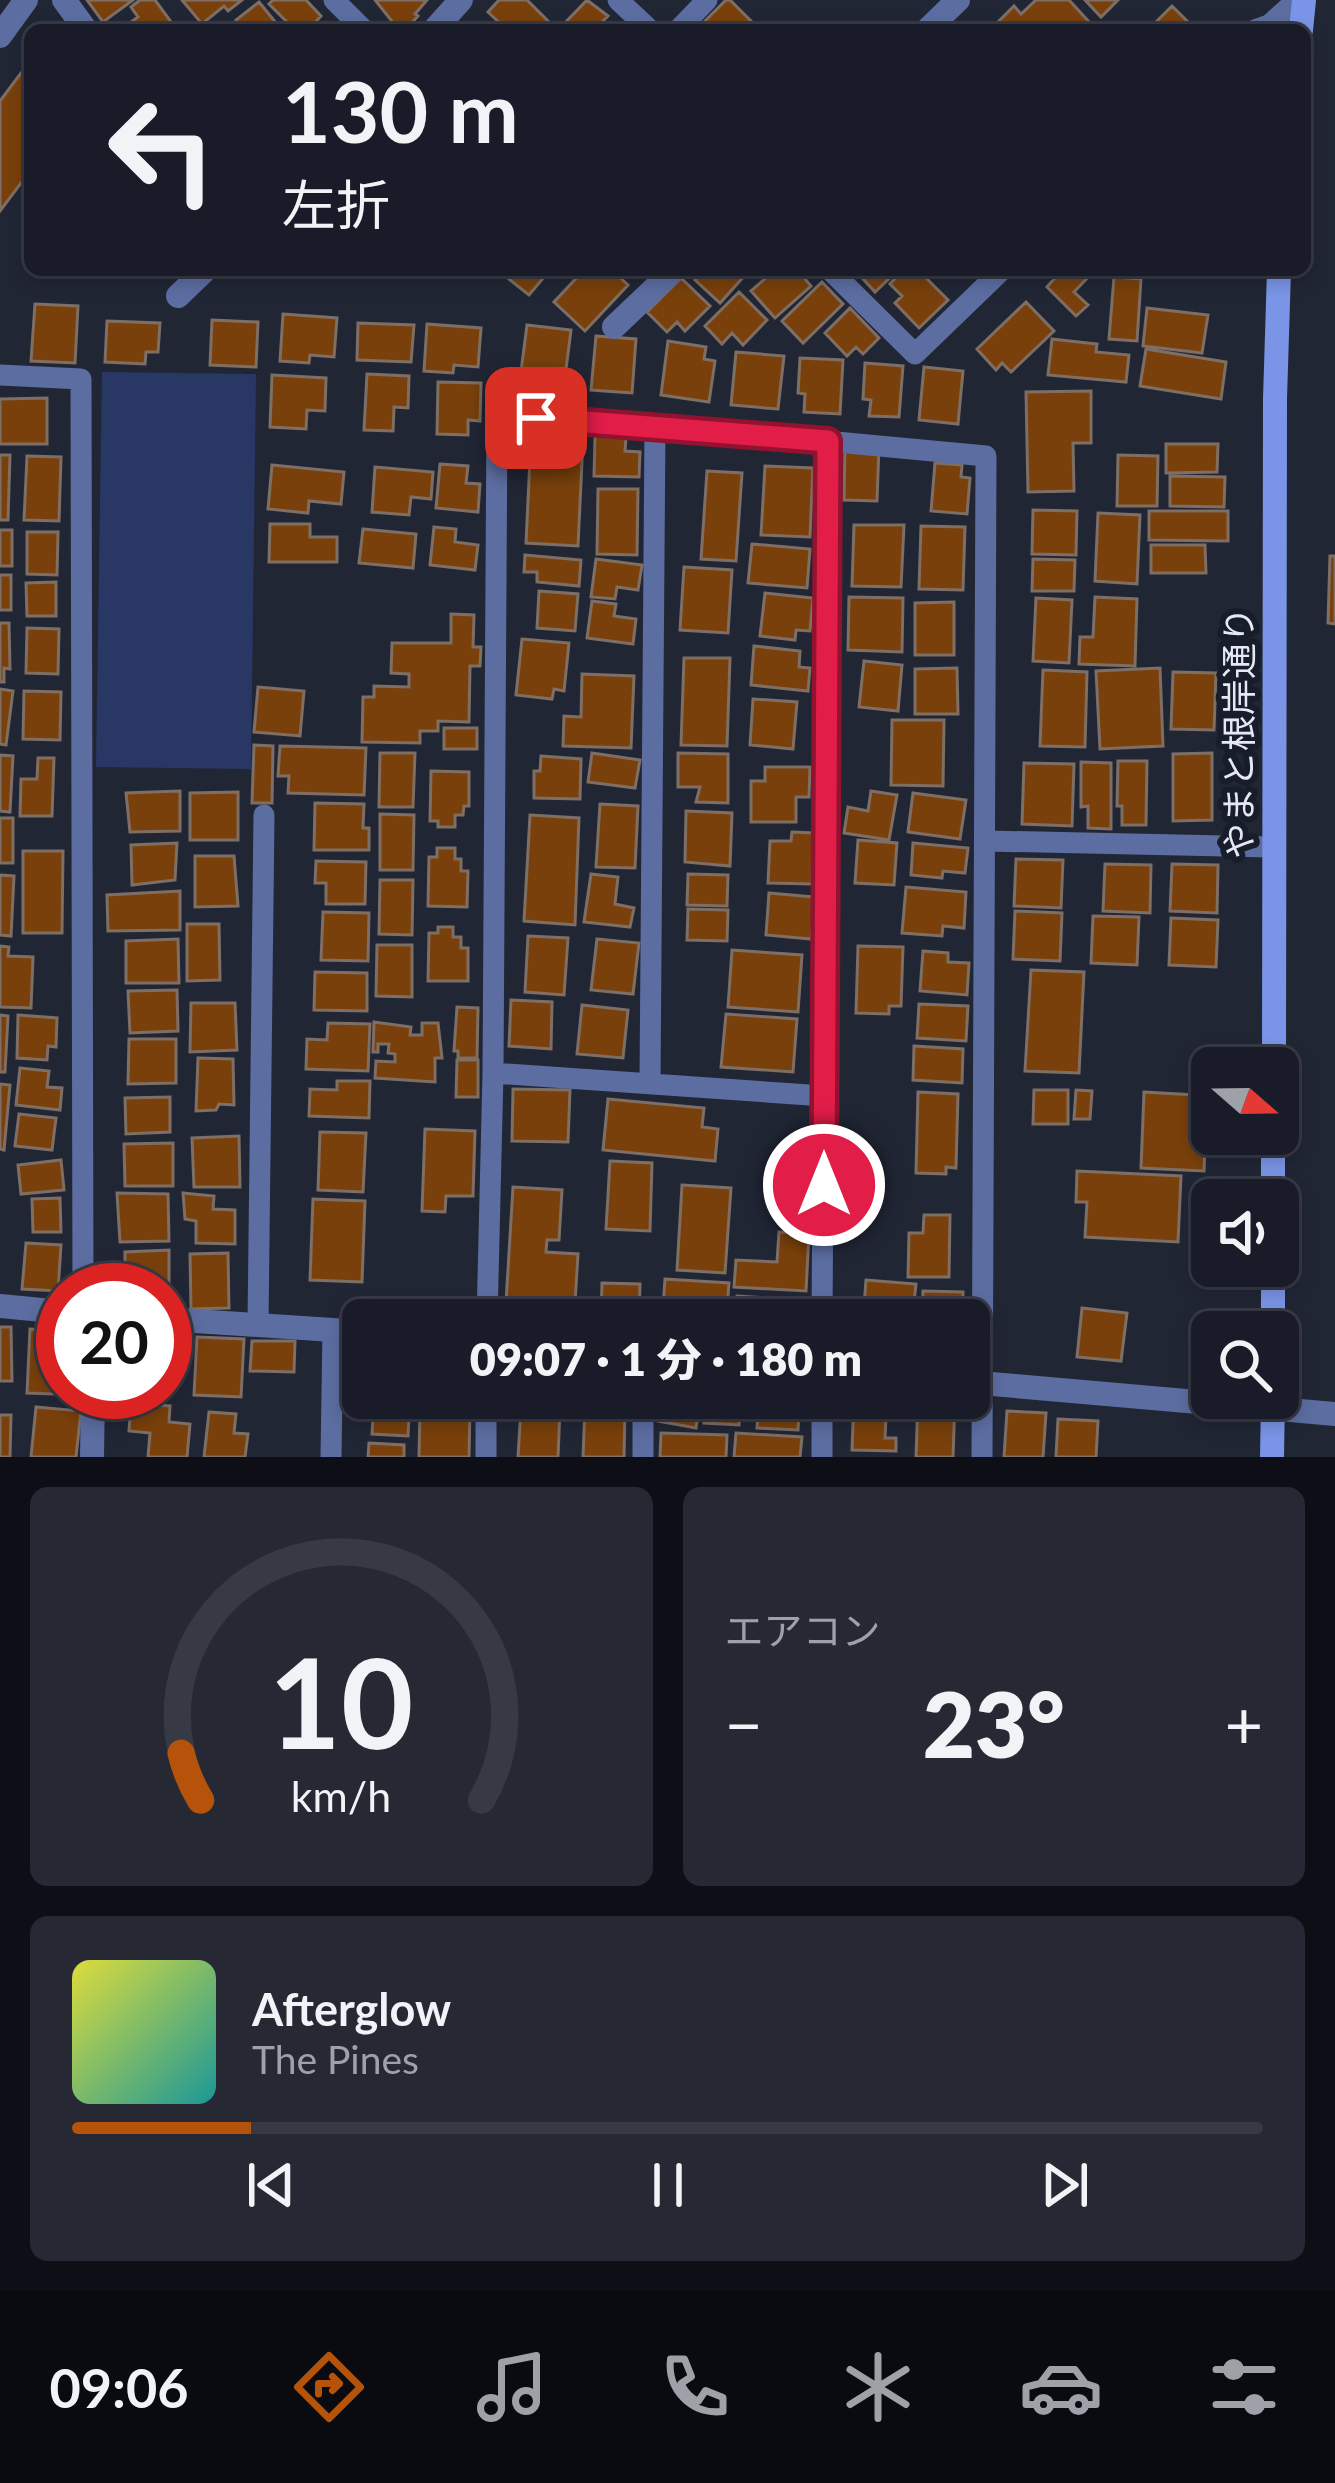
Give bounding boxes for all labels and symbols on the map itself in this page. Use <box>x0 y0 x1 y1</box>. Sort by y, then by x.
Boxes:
pin <box>485 367 587 469</box>
street label: やまと根岸通り <box>1216 607 1260 859</box>
north arrow <box>1191 1047 1299 1155</box>
position arrow <box>761 1122 887 1248</box>
speed limit sign: 20 <box>36 1263 192 1419</box>

